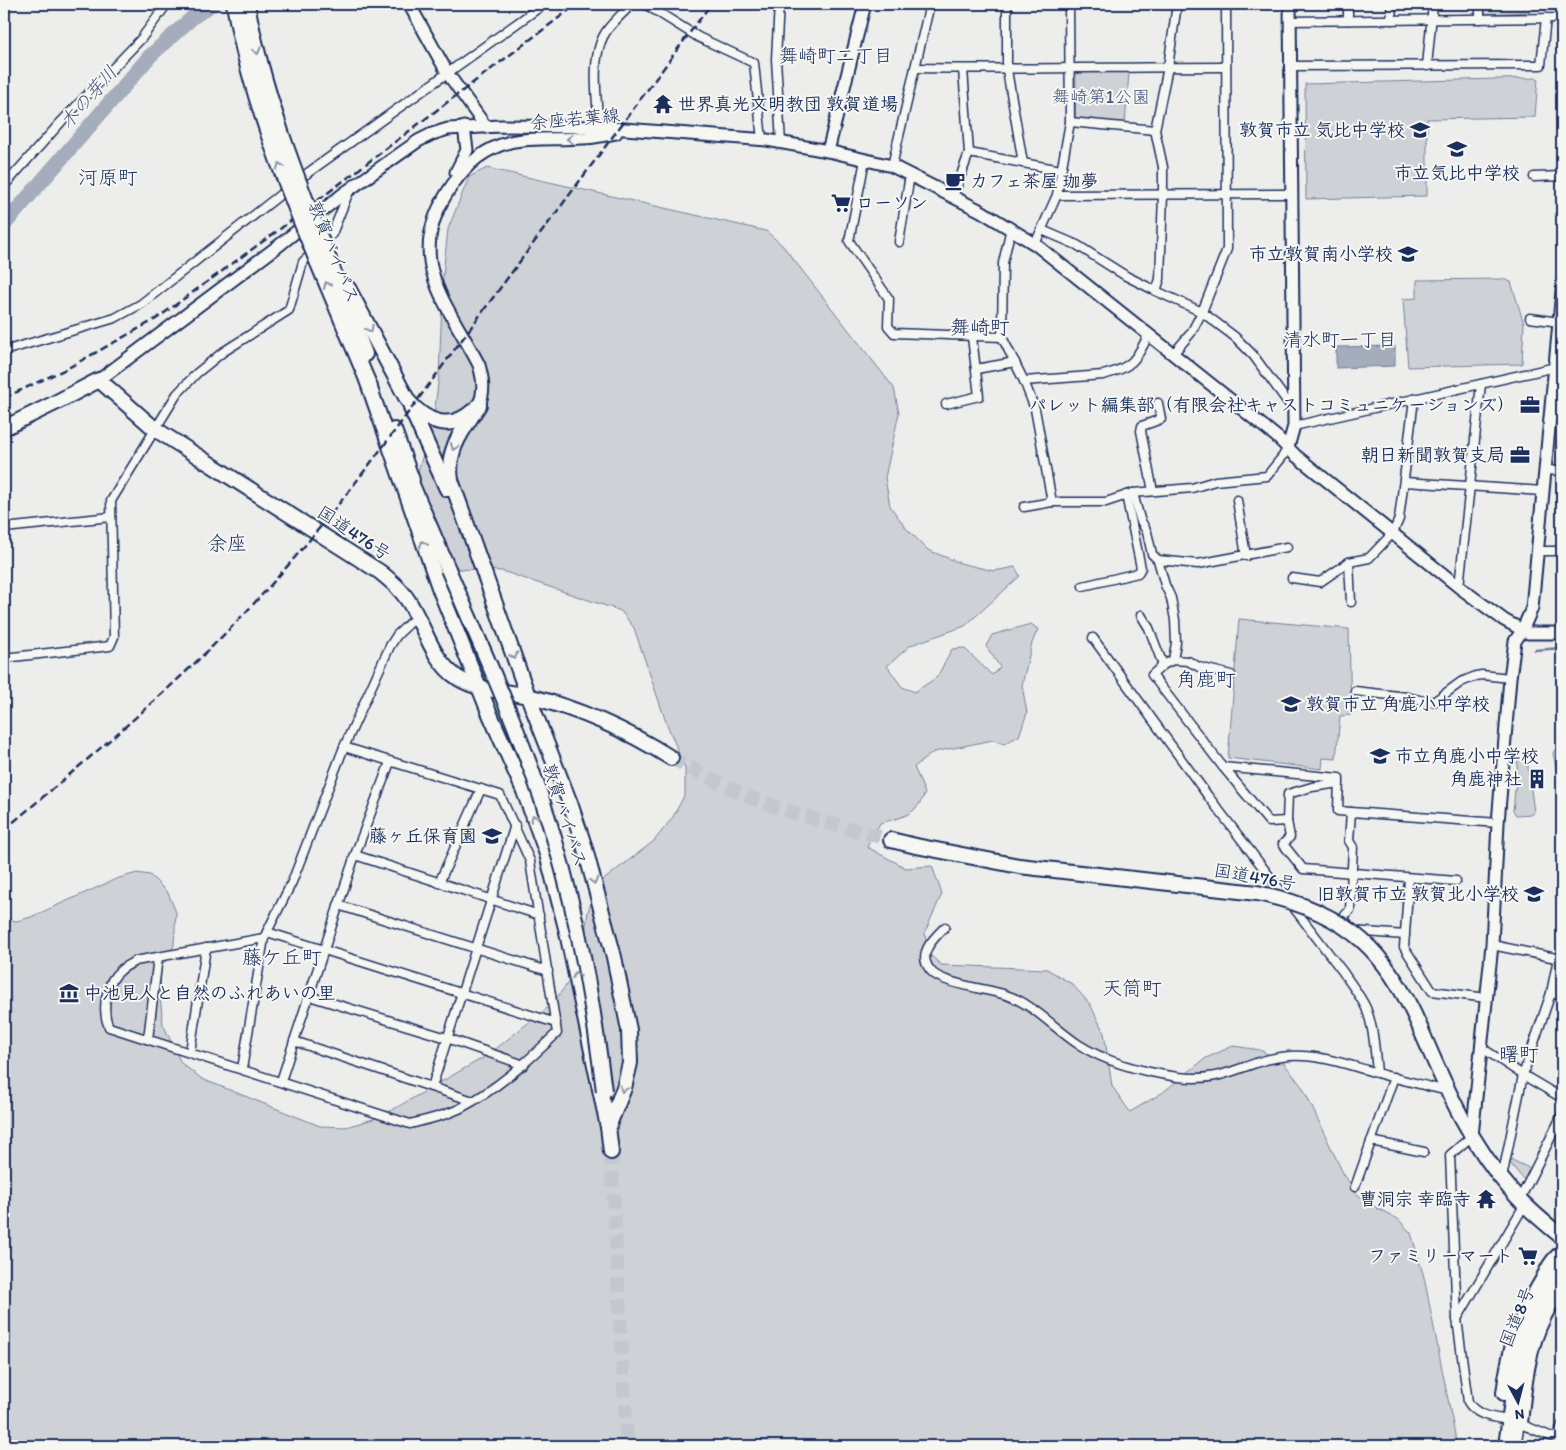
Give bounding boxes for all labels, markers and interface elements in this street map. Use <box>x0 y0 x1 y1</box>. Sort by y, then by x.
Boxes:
district label: 舞崎町二丁目 <box>779 44 893 67</box>
one-way arrow <box>251 47 262 56</box>
water label: 木の芽川 <box>55 61 122 134</box>
park label: 舞崎第1公園 <box>1052 86 1150 108</box>
temple icon: 世界真光文明教団 敦賀道場 <box>652 93 674 115</box>
place label: 世界真光文明教団 敦賀道場 <box>678 93 898 115</box>
street label: 余座若葉線 <box>529 104 621 134</box>
place label: 敦賀市立 気比中学校 <box>1239 119 1405 141</box>
school or university icon: 敦賀市立 気比中学校 <box>1409 119 1431 141</box>
one-way arrow <box>565 134 573 144</box>
school or university icon: 市立気比中学校 <box>1446 138 1468 160</box>
place label: 市立気比中学校 <box>1394 162 1520 184</box>
one-way arrow <box>276 163 286 171</box>
district label: 河原町 <box>78 165 138 189</box>
cafe icon: カフェ茶屋 珈夢 <box>944 170 966 192</box>
place label: カフェ茶屋 珈夢 <box>970 170 1099 192</box>
supermarket icon: ローソン <box>830 192 852 214</box>
place label: ローソン <box>856 192 928 214</box>
street label: 敦賀バイパス <box>304 198 364 306</box>
place label: 市立敦賀南小学校 <box>1249 243 1393 265</box>
school or university icon: 市立敦賀南小学校 <box>1397 243 1419 265</box>
one-way arrow <box>323 281 333 290</box>
district label: 舞崎町 <box>950 315 1010 339</box>
one-way arrow <box>364 324 374 333</box>
district label: 清水町一丁目 <box>1283 328 1397 351</box>
place label: パレット編集部（有限会社キャストコミュニケーションズ） <box>1029 394 1515 416</box>
office icon: パレット編集部（有限会社キャストコミュニケーションズ） <box>1519 394 1541 416</box>
one-way arrow <box>450 442 461 451</box>
place label: 朝日新聞敦賀支局 <box>1361 444 1505 466</box>
office icon: 朝日新聞敦賀支局 <box>1509 444 1531 466</box>
street label: 国道476号 <box>313 501 395 565</box>
district label: 余座 <box>207 531 247 555</box>
one-way arrow <box>419 541 429 549</box>
one-way arrow <box>508 652 518 660</box>
district label: 角鹿町 <box>1176 667 1236 691</box>
school or university icon: 敦賀市立 角鹿小中学校 <box>1280 693 1302 715</box>
place label: 敦賀市立 角鹿小中学校 <box>1306 693 1490 715</box>
school or university icon: 市立角鹿小中学校 <box>1369 745 1391 767</box>
place label: 市立角鹿小中学校 <box>1395 745 1539 767</box>
street label: 敦賀バイパス <box>538 760 592 870</box>
place label: 角鹿神社 <box>1450 768 1522 790</box>
building icon: 角鹿神社 <box>1526 768 1548 790</box>
one-way arrow <box>530 814 540 823</box>
place label: 藤ヶ丘保育園 <box>369 825 477 847</box>
school or university icon: 藤ヶ丘保育園 <box>481 825 503 847</box>
street label: 国道476号 <box>1212 859 1298 895</box>
one-way arrow <box>589 877 599 885</box>
place label: 旧敦賀市立 敦賀北小学校 <box>1317 883 1519 905</box>
school or university icon: 旧敦賀市立 敦賀北小学校 <box>1523 883 1545 905</box>
district label: 藤ケ丘町 <box>242 945 322 969</box>
one-way arrow <box>571 970 582 979</box>
district label: 天筒町 <box>1102 976 1162 1000</box>
museum icon: 中池見人と自然のふれあいの里 <box>58 982 80 1004</box>
place label: 中池見人と自然のふれあいの里 <box>84 982 336 1004</box>
district label: 曙町 <box>1499 1042 1539 1066</box>
one-way arrow <box>619 1084 629 1093</box>
place label: 曹洞宗 幸臨寺 <box>1359 1188 1471 1210</box>
temple icon: 曹洞宗 幸臨寺 <box>1475 1188 1497 1210</box>
place label: ファミリーマート <box>1368 1245 1513 1267</box>
supermarket icon: ファミリーマート <box>1517 1245 1539 1267</box>
street label: 国道8号 <box>1495 1283 1539 1351</box>
north arrow <box>1494 1378 1544 1428</box>
text: N <box>1514 1405 1525 1423</box>

